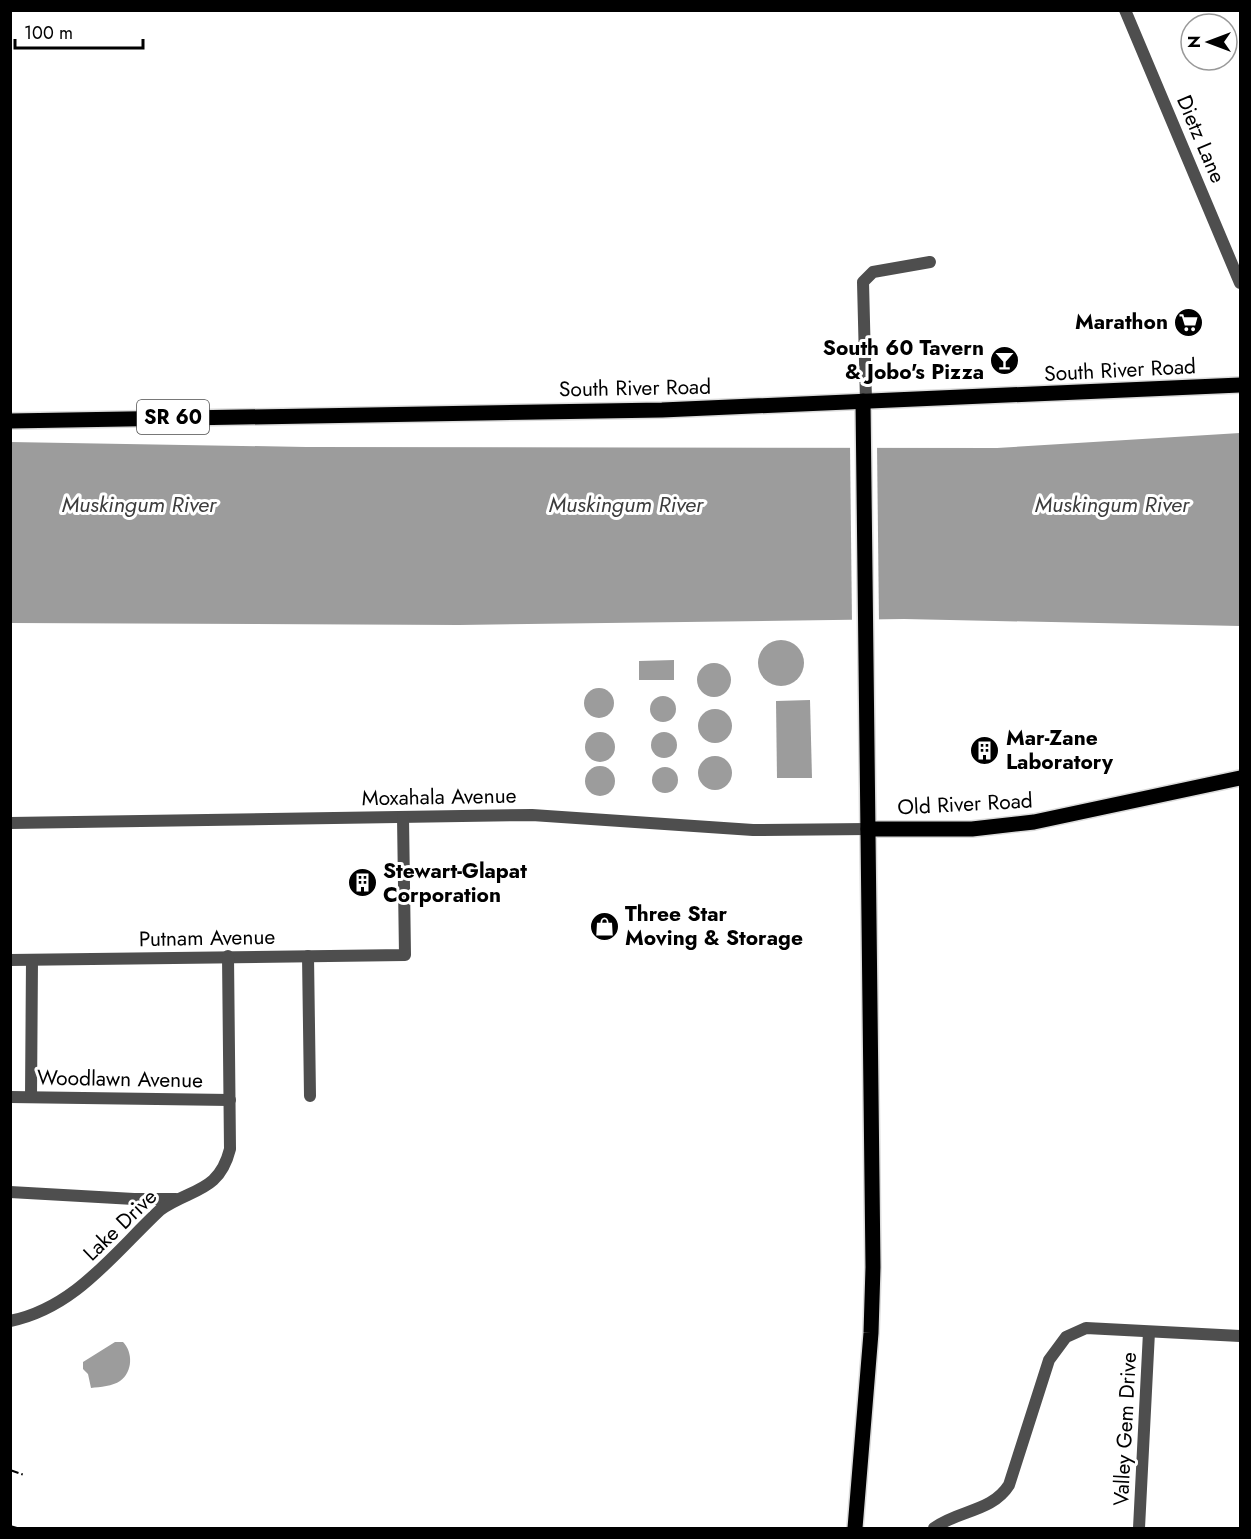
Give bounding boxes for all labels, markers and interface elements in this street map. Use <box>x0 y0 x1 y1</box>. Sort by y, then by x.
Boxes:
scale bar <box>15 12 142 50</box>
north arrow <box>1179 12 1239 72</box>
text: 100 m <box>24 20 73 46</box>
text: N <box>1183 36 1206 48</box>
street label: Dietz Lane <box>1169 90 1233 188</box>
supermarket icon: Marathon <box>1173 306 1205 338</box>
place label: Marathon <box>1075 307 1168 337</box>
place label: South 60 Tavern & Jobo's Pizza <box>823 333 984 387</box>
bar icon: South 60 Tavern & Jobo's Pizza <box>989 344 1021 376</box>
street label: South River Road <box>1043 351 1197 389</box>
street label: South River Road <box>559 372 711 404</box>
road number: SR 60 <box>137 400 209 434</box>
water label: Muskingum River <box>62 488 218 520</box>
water label: Muskingum River <box>549 488 705 520</box>
water label: Muskingum River <box>1035 488 1191 520</box>
place label: Mar-Zane Laboratory <box>1006 723 1114 777</box>
building icon: Mar-Zane Laboratory <box>969 734 1001 766</box>
street label: Moxahala Avenue <box>361 781 517 813</box>
street label: Old River Road <box>897 785 1033 823</box>
place label: Stewart-Glapat Corporation <box>383 856 527 910</box>
building icon: Stewart-Glapat Corporation <box>346 867 378 899</box>
place label: Three Star Moving & Storage <box>625 899 803 953</box>
shop icon: Three Star Moving & Storage <box>588 910 620 942</box>
street label: Putnam Avenue <box>139 922 276 954</box>
street label: Woodlawn Avenue <box>37 1063 203 1095</box>
street label: Lake Drive <box>76 1182 164 1268</box>
street label: Valley Gem Drive <box>1106 1351 1144 1507</box>

